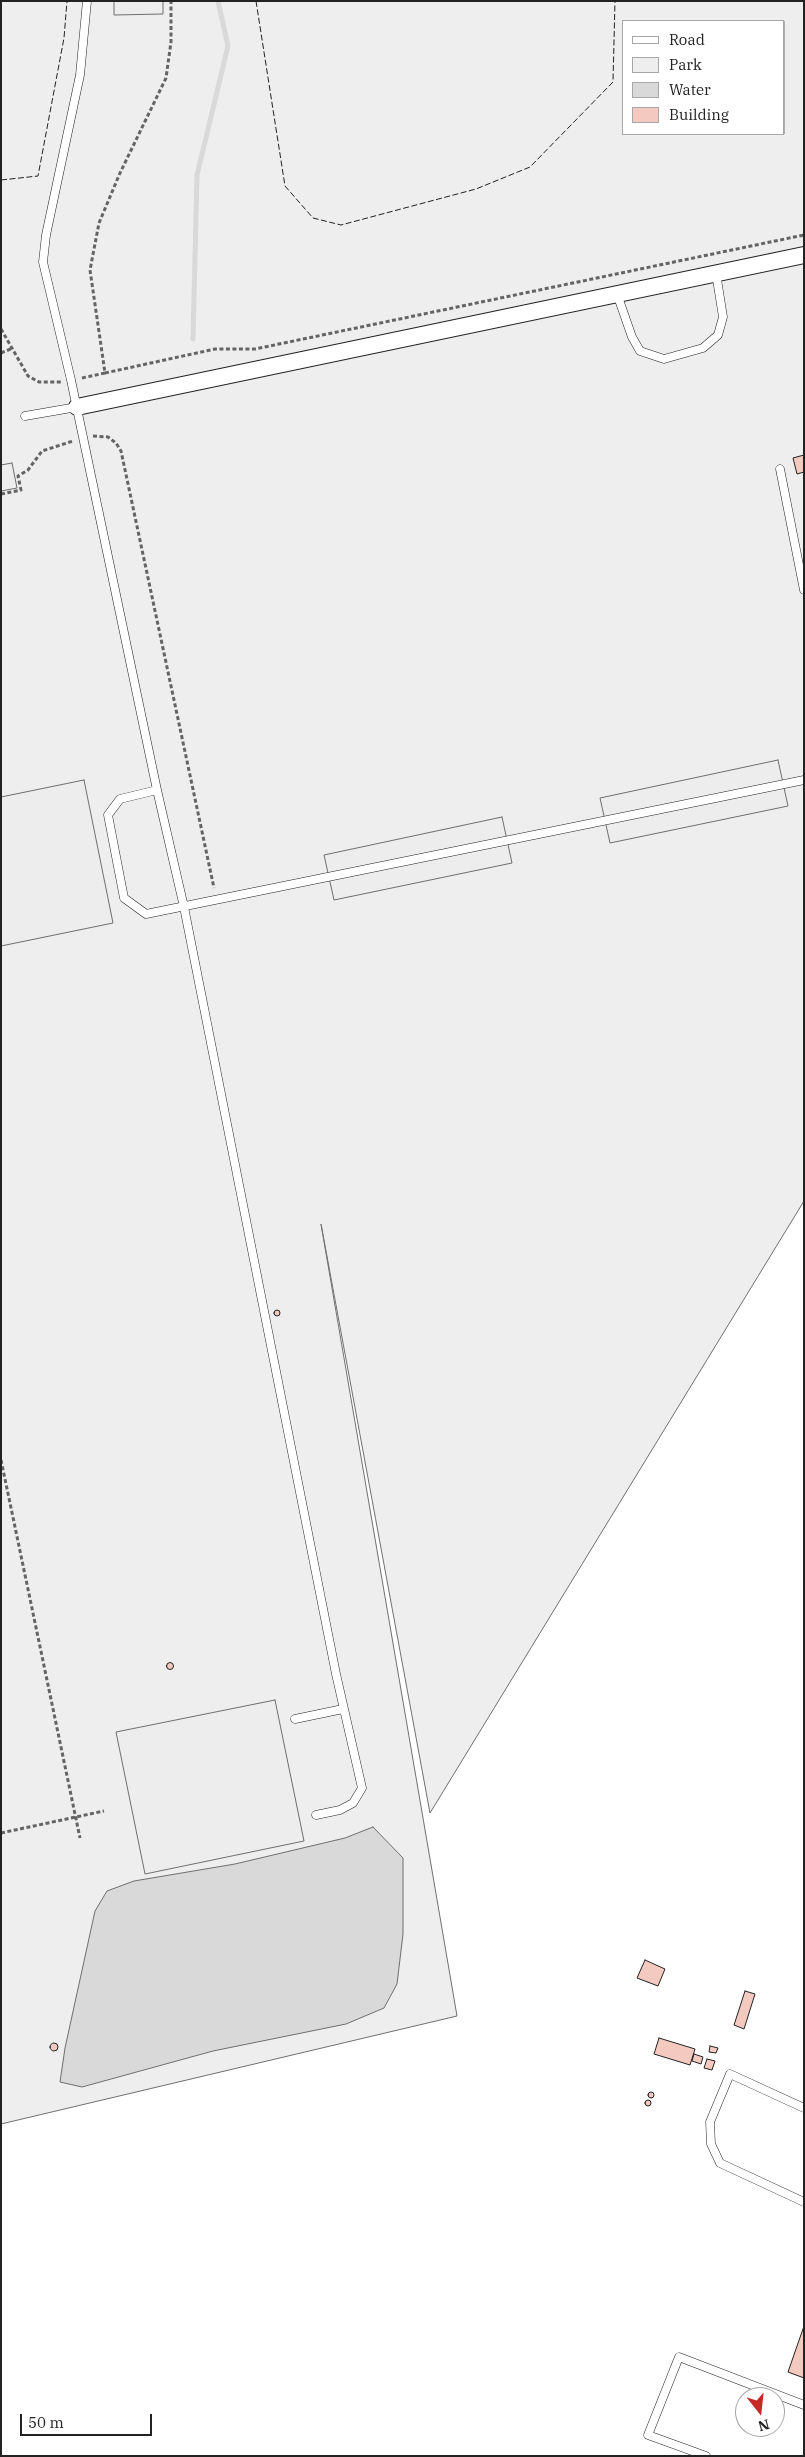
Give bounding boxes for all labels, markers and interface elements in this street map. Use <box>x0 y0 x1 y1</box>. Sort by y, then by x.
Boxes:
legend <box>622 20 785 135</box>
text: Road <box>669 30 705 49</box>
text: Park <box>669 55 702 74</box>
text: Water <box>669 80 711 99</box>
text: Building <box>669 105 729 124</box>
north arrow <box>735 2387 785 2437</box>
scale bar <box>22 2404 155 2436</box>
text: 50 m <box>28 2413 64 2432</box>
text: N <box>756 2415 772 2436</box>

